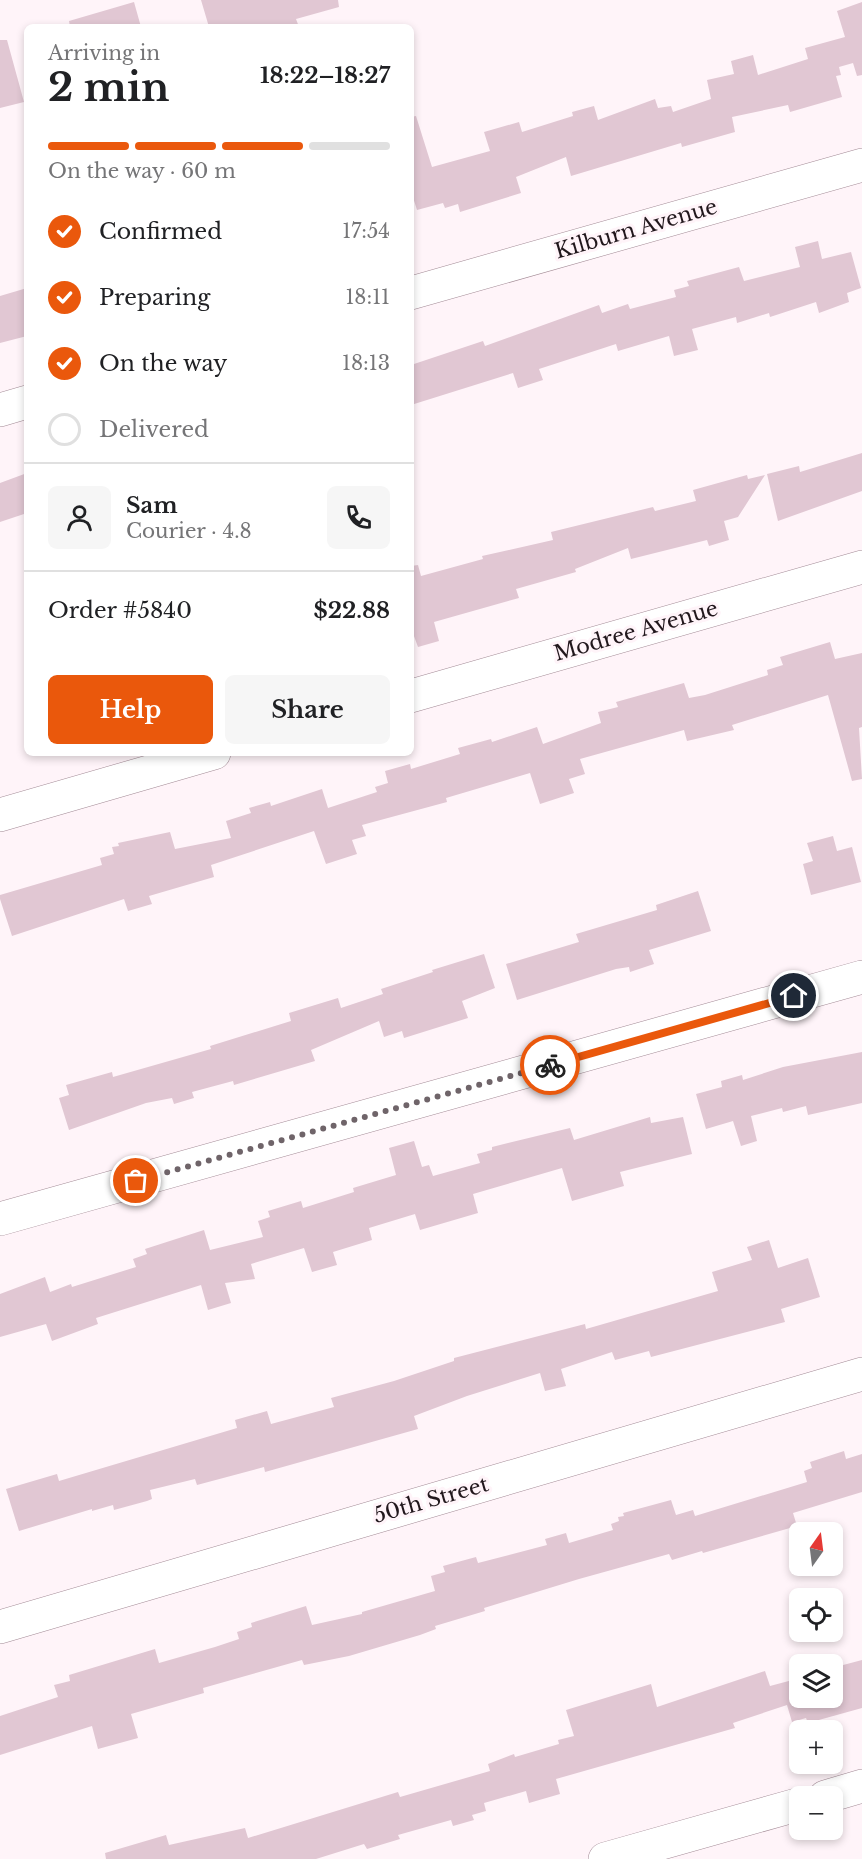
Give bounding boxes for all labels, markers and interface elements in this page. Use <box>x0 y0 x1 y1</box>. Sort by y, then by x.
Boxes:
text: Arriving in <box>48 41 160 65</box>
text: 18:22–18:27 <box>260 62 390 89</box>
text: 2 min <box>48 63 169 112</box>
text: On the way · 60 m <box>48 159 236 183</box>
street label: Kilburn Avenue <box>552 193 720 265</box>
icon: check <box>48 215 81 248</box>
text: Confirmed <box>99 218 222 245</box>
text: 17:54 <box>342 219 390 243</box>
icon: check <box>48 281 81 314</box>
text: Preparing <box>99 284 210 311</box>
text: 18:11 <box>345 285 390 309</box>
icon: check <box>48 347 81 380</box>
text: On the way <box>99 350 227 377</box>
text: 18:13 <box>342 351 390 375</box>
text: Delivered <box>99 416 209 443</box>
button: person <box>48 486 111 549</box>
button: phone <box>327 486 390 549</box>
text: Sam <box>126 492 178 519</box>
text: Courier · 4.8 <box>126 519 252 543</box>
street label: Modree Avenue <box>551 595 721 667</box>
text: Order #5840 <box>48 597 192 624</box>
text: $22.88 <box>314 597 390 624</box>
button: Help <box>48 675 213 744</box>
button: Share <box>225 675 390 744</box>
pin <box>768 970 819 1021</box>
icon: home <box>777 979 810 1012</box>
courier <box>520 1035 580 1095</box>
icon: bike <box>534 1049 567 1082</box>
pin <box>110 1155 161 1206</box>
icon: bag <box>119 1164 152 1197</box>
street label: 50th Street <box>370 1471 492 1529</box>
north arrow <box>789 1522 843 1576</box>
map controls <box>789 1522 843 1840</box>
button: locate <box>789 1588 843 1642</box>
button: layers <box>789 1654 843 1708</box>
button: + <box>789 1720 843 1774</box>
button: − <box>789 1786 843 1840</box>

